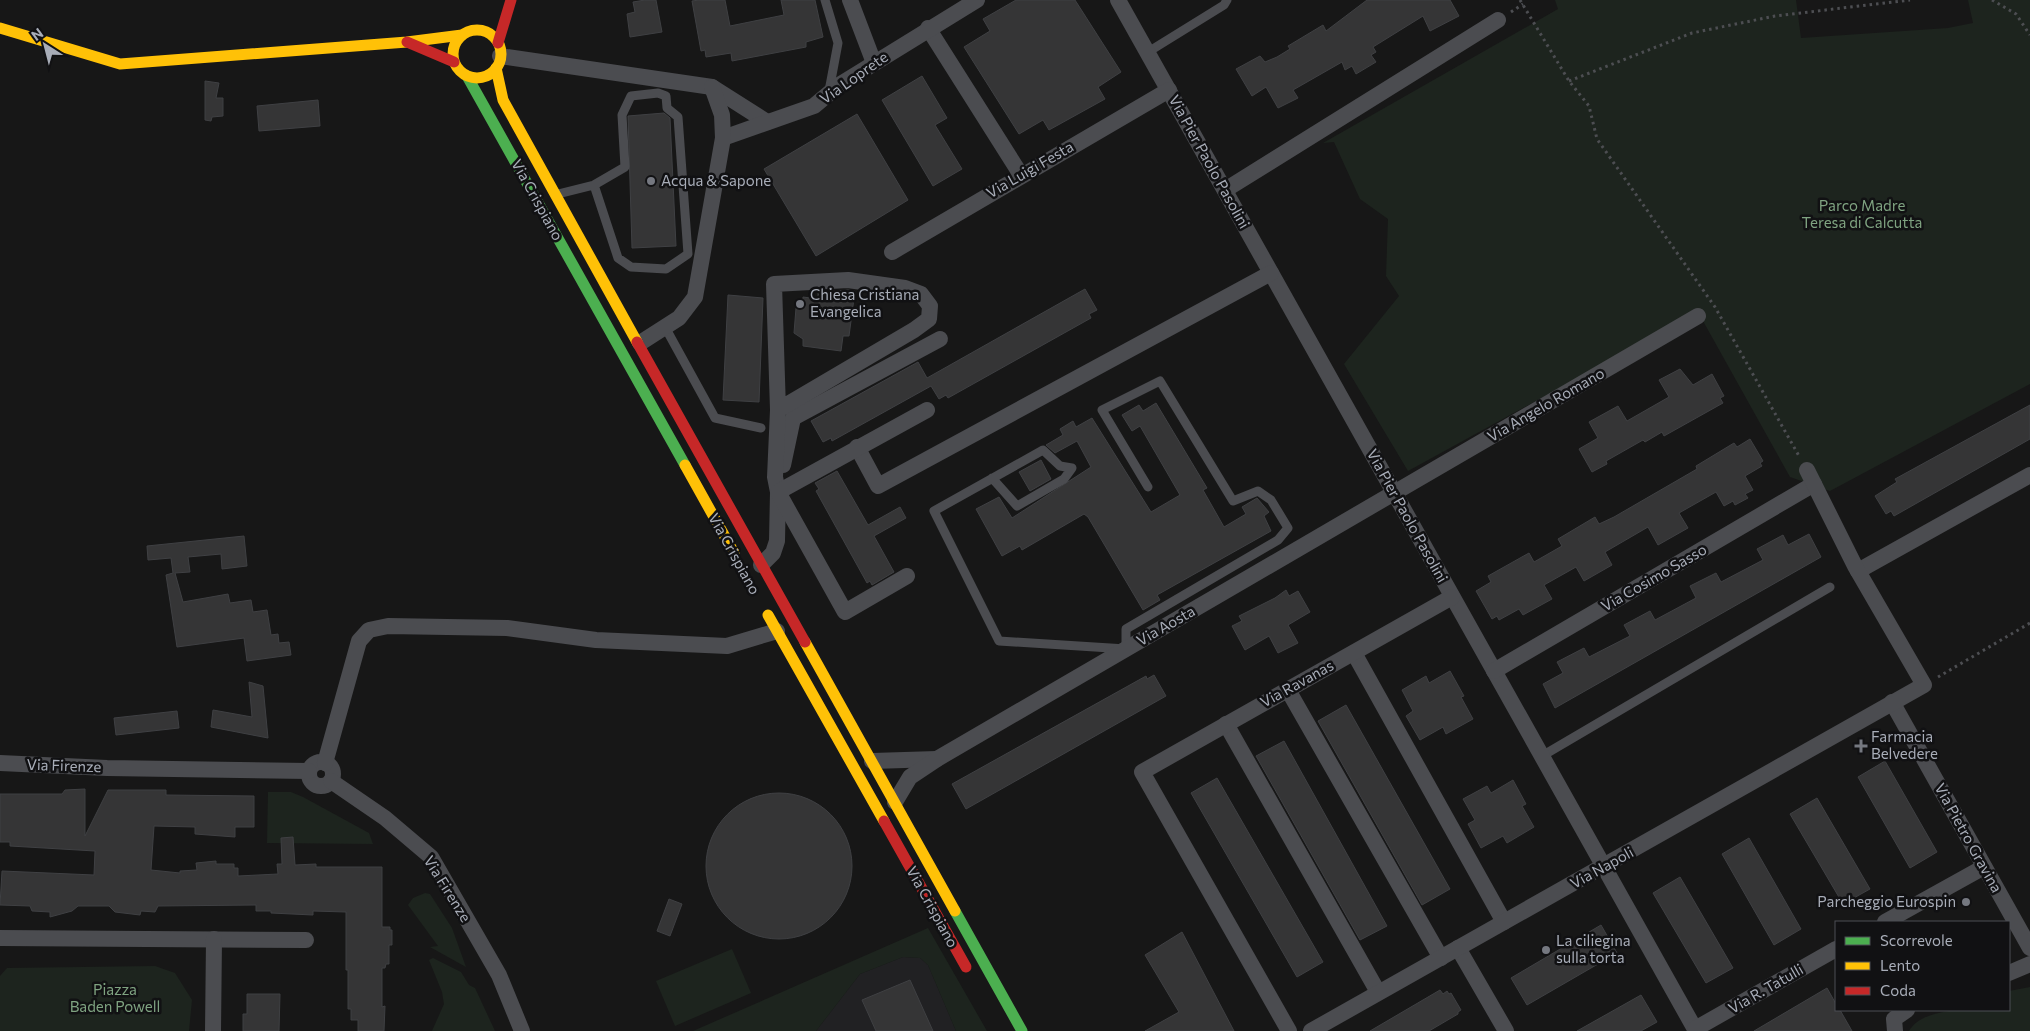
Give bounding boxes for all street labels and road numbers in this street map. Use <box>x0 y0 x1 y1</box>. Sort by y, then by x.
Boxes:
street label: Via Loprete <box>816 47 891 107</box>
street label: Via Pier Paolo Pasolini <box>1166 92 1254 231</box>
street label: Via Luigi Festa <box>983 137 1076 201</box>
street label: Via Crispiano <box>508 156 568 243</box>
street label: Via Angelo Romano <box>1484 363 1607 445</box>
street label: Via Pier Paolo Pasolini <box>1364 446 1452 585</box>
street label: Via Crispiano <box>705 510 765 597</box>
street label: Via Cosimo Sasso <box>1598 540 1709 615</box>
street label: Via Aosta <box>1133 601 1198 649</box>
street label: Via Ravanas <box>1257 655 1337 711</box>
street label: Via Firenze <box>26 755 102 775</box>
street label: Via Pietro Gravina <box>1931 780 2006 895</box>
street label: Via Napoli <box>1567 842 1636 892</box>
street label: Via Firenze <box>420 852 475 925</box>
street label: Via Crispiano <box>903 863 963 950</box>
street label: Via R. Tatulli <box>1725 959 1806 1017</box>

